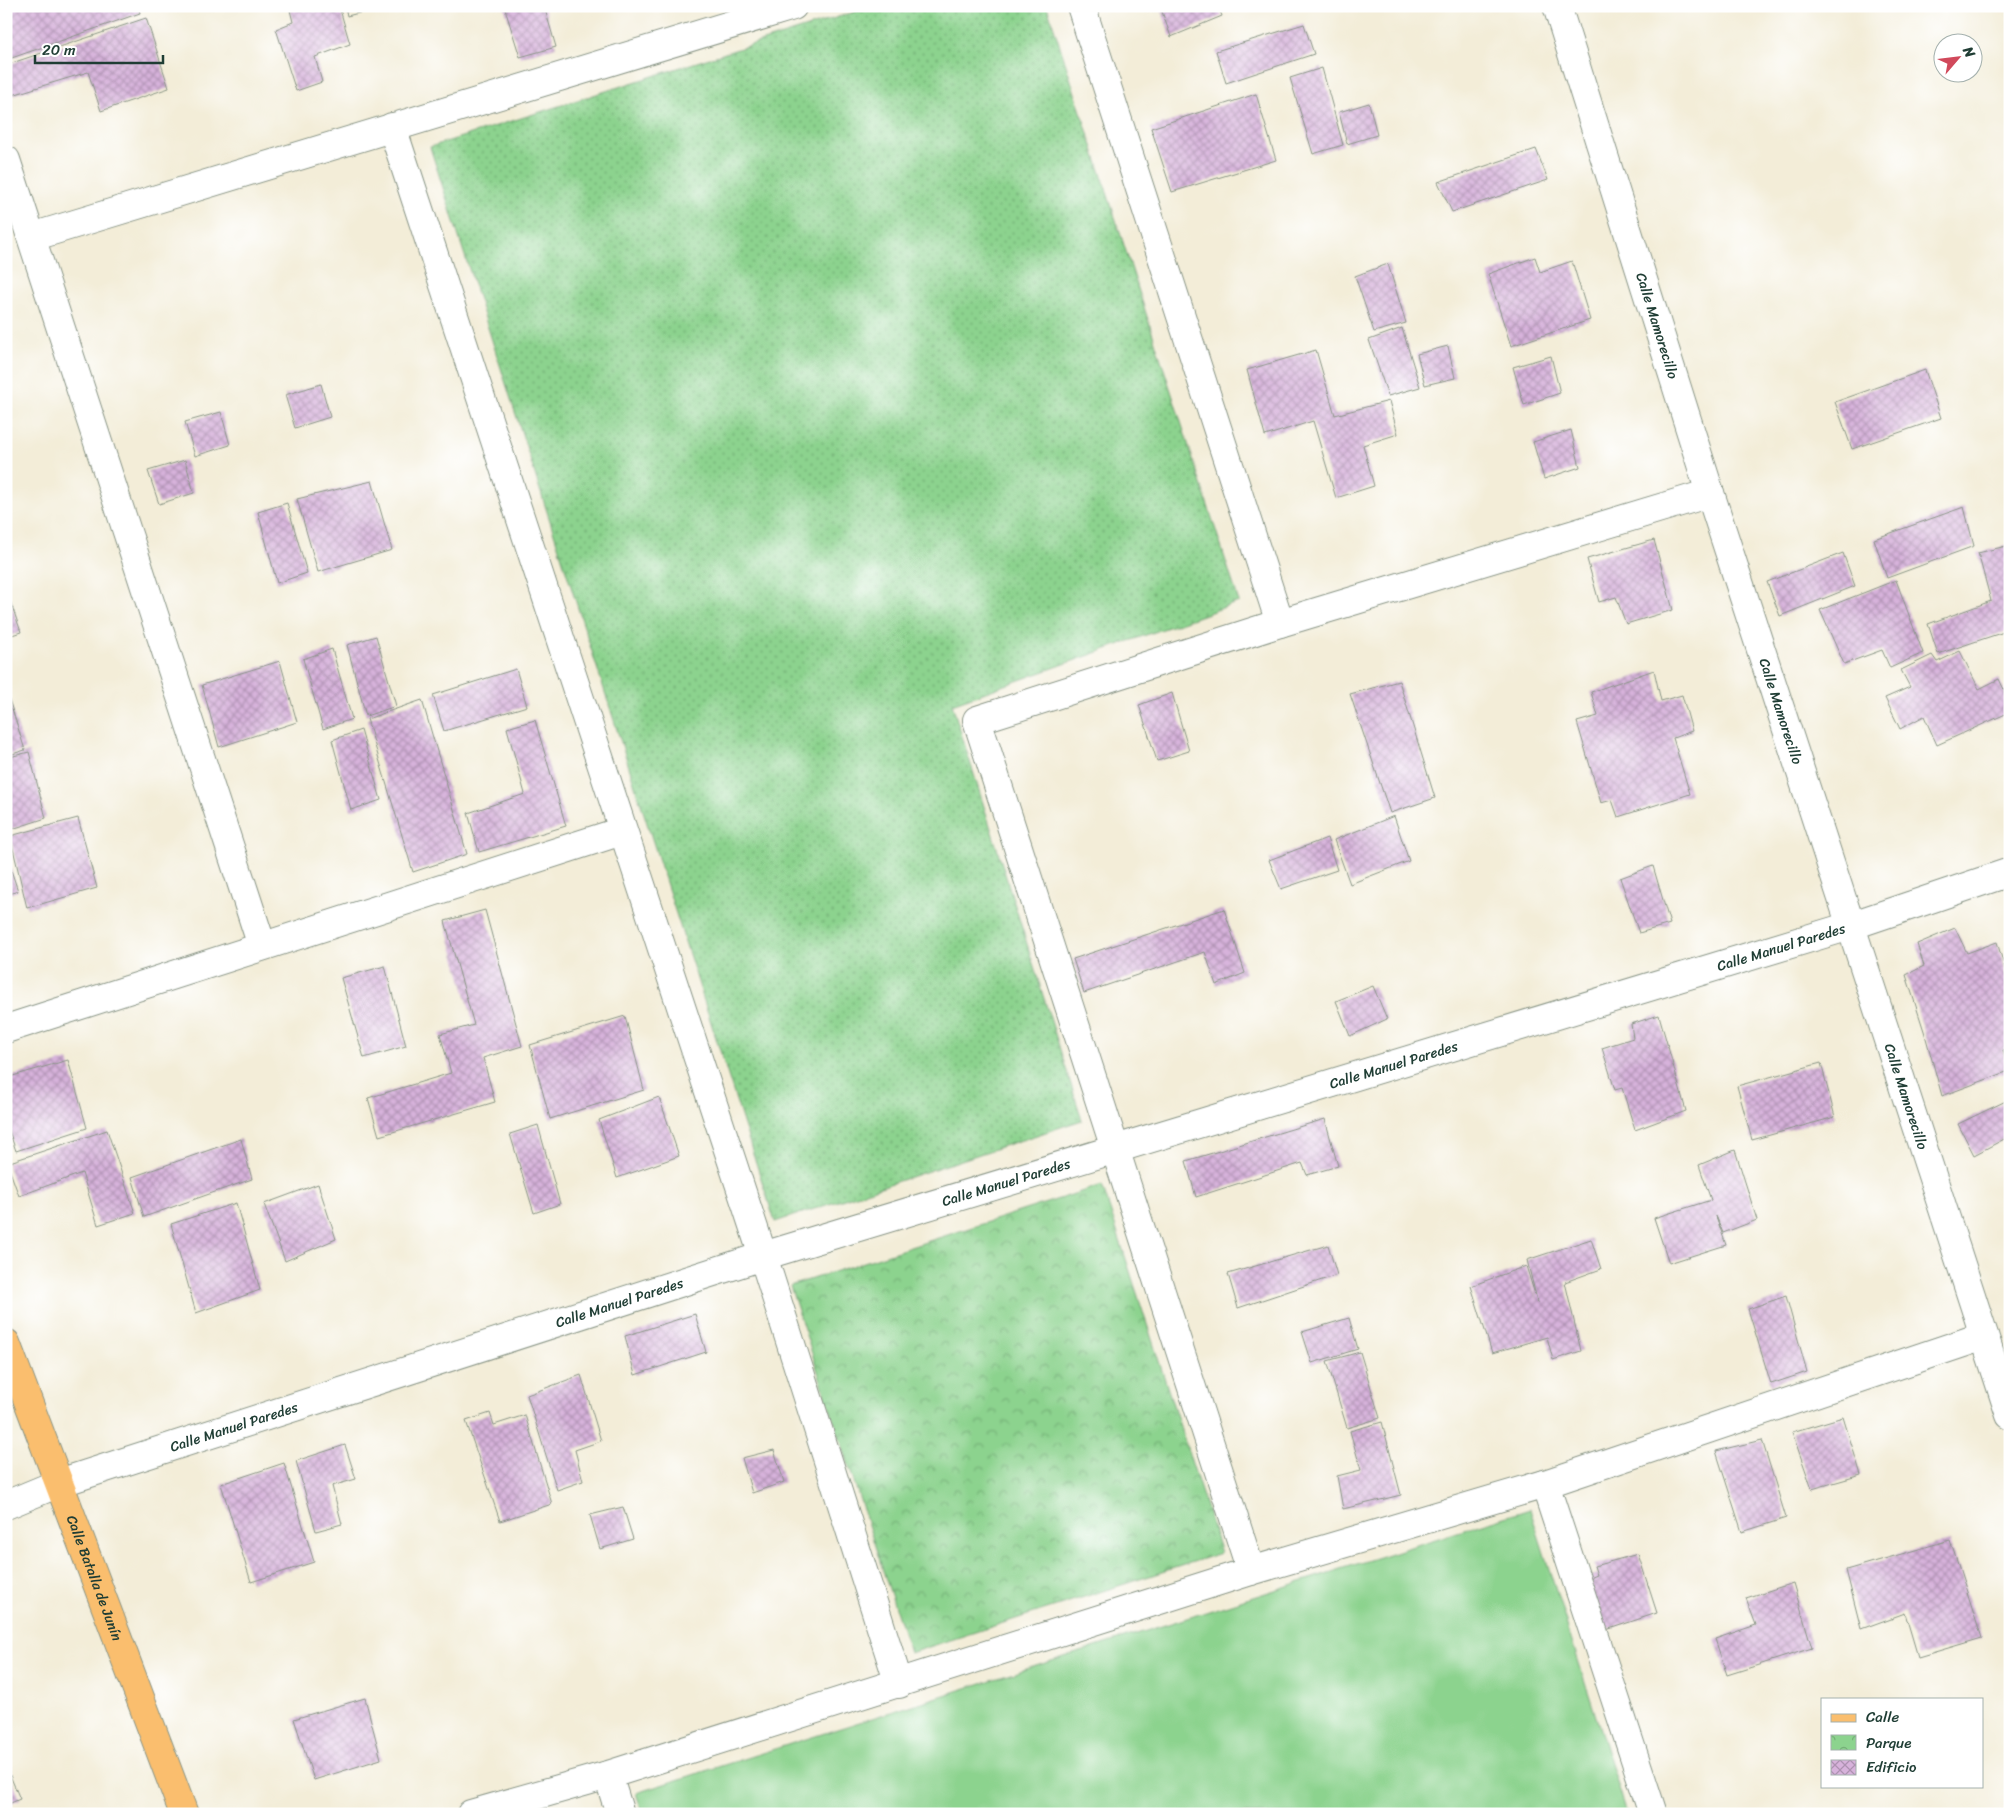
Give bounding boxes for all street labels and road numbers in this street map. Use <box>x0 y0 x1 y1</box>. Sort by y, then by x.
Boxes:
street label: Calle Mamorecillo <box>1629 269 1686 382</box>
street label: Calle Mamorecillo <box>1752 655 1810 768</box>
street label: Calle Manuel Paredes <box>1714 915 1849 978</box>
street label: Calle Manuel Paredes <box>1326 1033 1461 1096</box>
street label: Calle Mamorecillo <box>1877 1040 1935 1153</box>
street label: Calle Manuel Paredes <box>939 1151 1074 1214</box>
street label: Calle Manuel Paredes <box>552 1270 687 1335</box>
street label: Calle Manuel Paredes <box>167 1394 301 1459</box>
street label: Calle Batalla de Junín <box>60 1511 130 1645</box>

